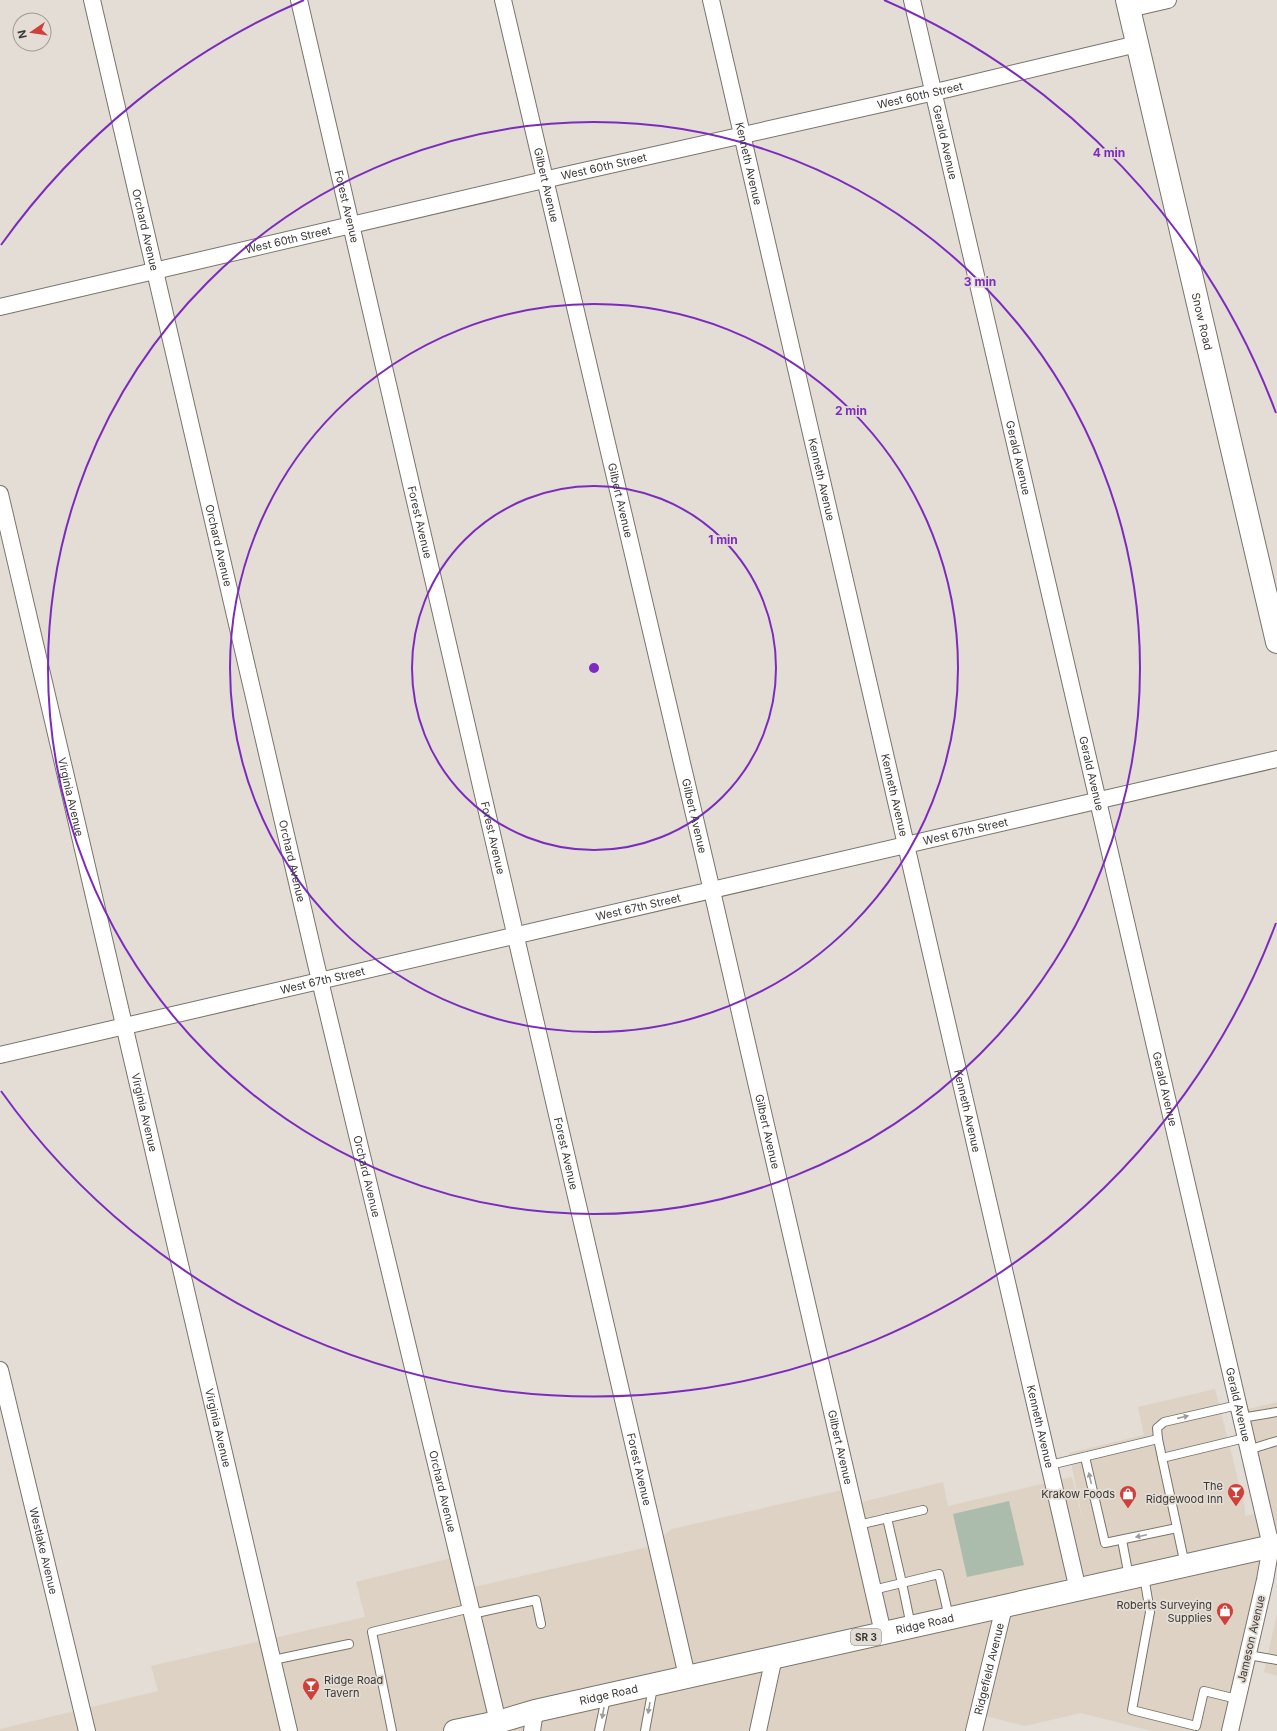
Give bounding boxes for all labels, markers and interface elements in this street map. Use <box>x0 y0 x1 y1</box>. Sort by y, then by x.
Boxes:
north arrow <box>12 12 52 52</box>
text: N <box>14 29 30 40</box>
street label: West 60th Street <box>876 79 965 112</box>
street label: Gerald Avenue <box>930 104 960 181</box>
street label: Kenneth Avenue <box>732 121 765 207</box>
text: 4 min <box>1093 145 1125 160</box>
street label: Gilbert Avenue <box>531 146 562 224</box>
street label: West 60th Street <box>560 150 648 183</box>
street label: Forest Avenue <box>332 169 362 244</box>
street label: Orchard Avenue <box>129 187 162 272</box>
street label: West 60th Street <box>244 223 333 256</box>
text: 3 min <box>964 274 996 289</box>
street label: Snow Road <box>1189 291 1216 351</box>
text: 2 min <box>835 403 867 418</box>
street label: Gerald Avenue <box>1003 419 1034 497</box>
street label: Kenneth Avenue <box>805 437 838 522</box>
street label: Gilbert Avenue <box>605 462 636 539</box>
street label: Forest Avenue <box>405 484 435 560</box>
street label: Orchard Avenue <box>202 503 235 588</box>
text: 1 min <box>708 532 738 547</box>
centre of rings <box>587 661 601 675</box>
street label: Gerald Avenue <box>1076 735 1107 812</box>
street label: Kenneth Avenue <box>878 752 911 838</box>
street label: Virginia Avenue <box>55 756 87 838</box>
street label: Gilbert Avenue <box>679 777 710 855</box>
street label: Forest Avenue <box>478 800 508 876</box>
street label: West 67th Street <box>922 815 1010 848</box>
street label: Orchard Avenue <box>276 819 308 903</box>
street label: West 67th Street <box>594 890 682 924</box>
street label: West 67th Street <box>279 964 367 997</box>
street label: Gerald Avenue <box>1149 1050 1180 1128</box>
street label: Kenneth Avenue <box>951 1068 984 1154</box>
street label: Virginia Avenue <box>128 1071 160 1153</box>
street label: Gilbert Avenue <box>752 1093 783 1170</box>
street label: Forest Avenue <box>551 1116 581 1191</box>
street label: Orchard Avenue <box>350 1134 384 1219</box>
street label: Gerald Avenue <box>1223 1366 1254 1443</box>
street label: Kenneth Avenue <box>1024 1384 1057 1469</box>
street label: Virginia Avenue <box>202 1387 234 1469</box>
street label: Gilbert Avenue <box>825 1408 856 1486</box>
one-way arrow <box>1177 1414 1189 1420</box>
street label: Forest Avenue <box>624 1431 654 1507</box>
street label: Orchard Avenue <box>426 1449 459 1534</box>
one-way arrow <box>1087 1472 1093 1484</box>
place label: The Ridgewood Inn <box>1146 1479 1223 1506</box>
bar icon: The Ridgewood Inn <box>1226 1482 1246 1507</box>
shop icon: Krakow Foods <box>1118 1484 1138 1509</box>
place label: Krakow Foods <box>1041 1487 1115 1501</box>
street label: Westlake Avenue <box>26 1506 61 1596</box>
one-way arrow <box>1135 1533 1147 1539</box>
street label: Jameson Avenue <box>1234 1594 1268 1684</box>
place label: Roberts Surveying Supplies <box>1117 1598 1212 1625</box>
shop icon: Roberts Surveying Supplies <box>1215 1601 1235 1626</box>
street label: Ridge Road <box>894 1610 955 1637</box>
street label: Ridgefield Avenue <box>971 1621 1007 1716</box>
road number: SR 3 <box>851 1629 881 1645</box>
place label: Ridge Road Tavern <box>324 1673 383 1700</box>
bar icon: Ridge Road Tavern <box>301 1676 321 1701</box>
street label: Ridge Road <box>578 1681 639 1708</box>
one-way arrow <box>646 1701 652 1714</box>
one-way arrow <box>600 1707 606 1719</box>

